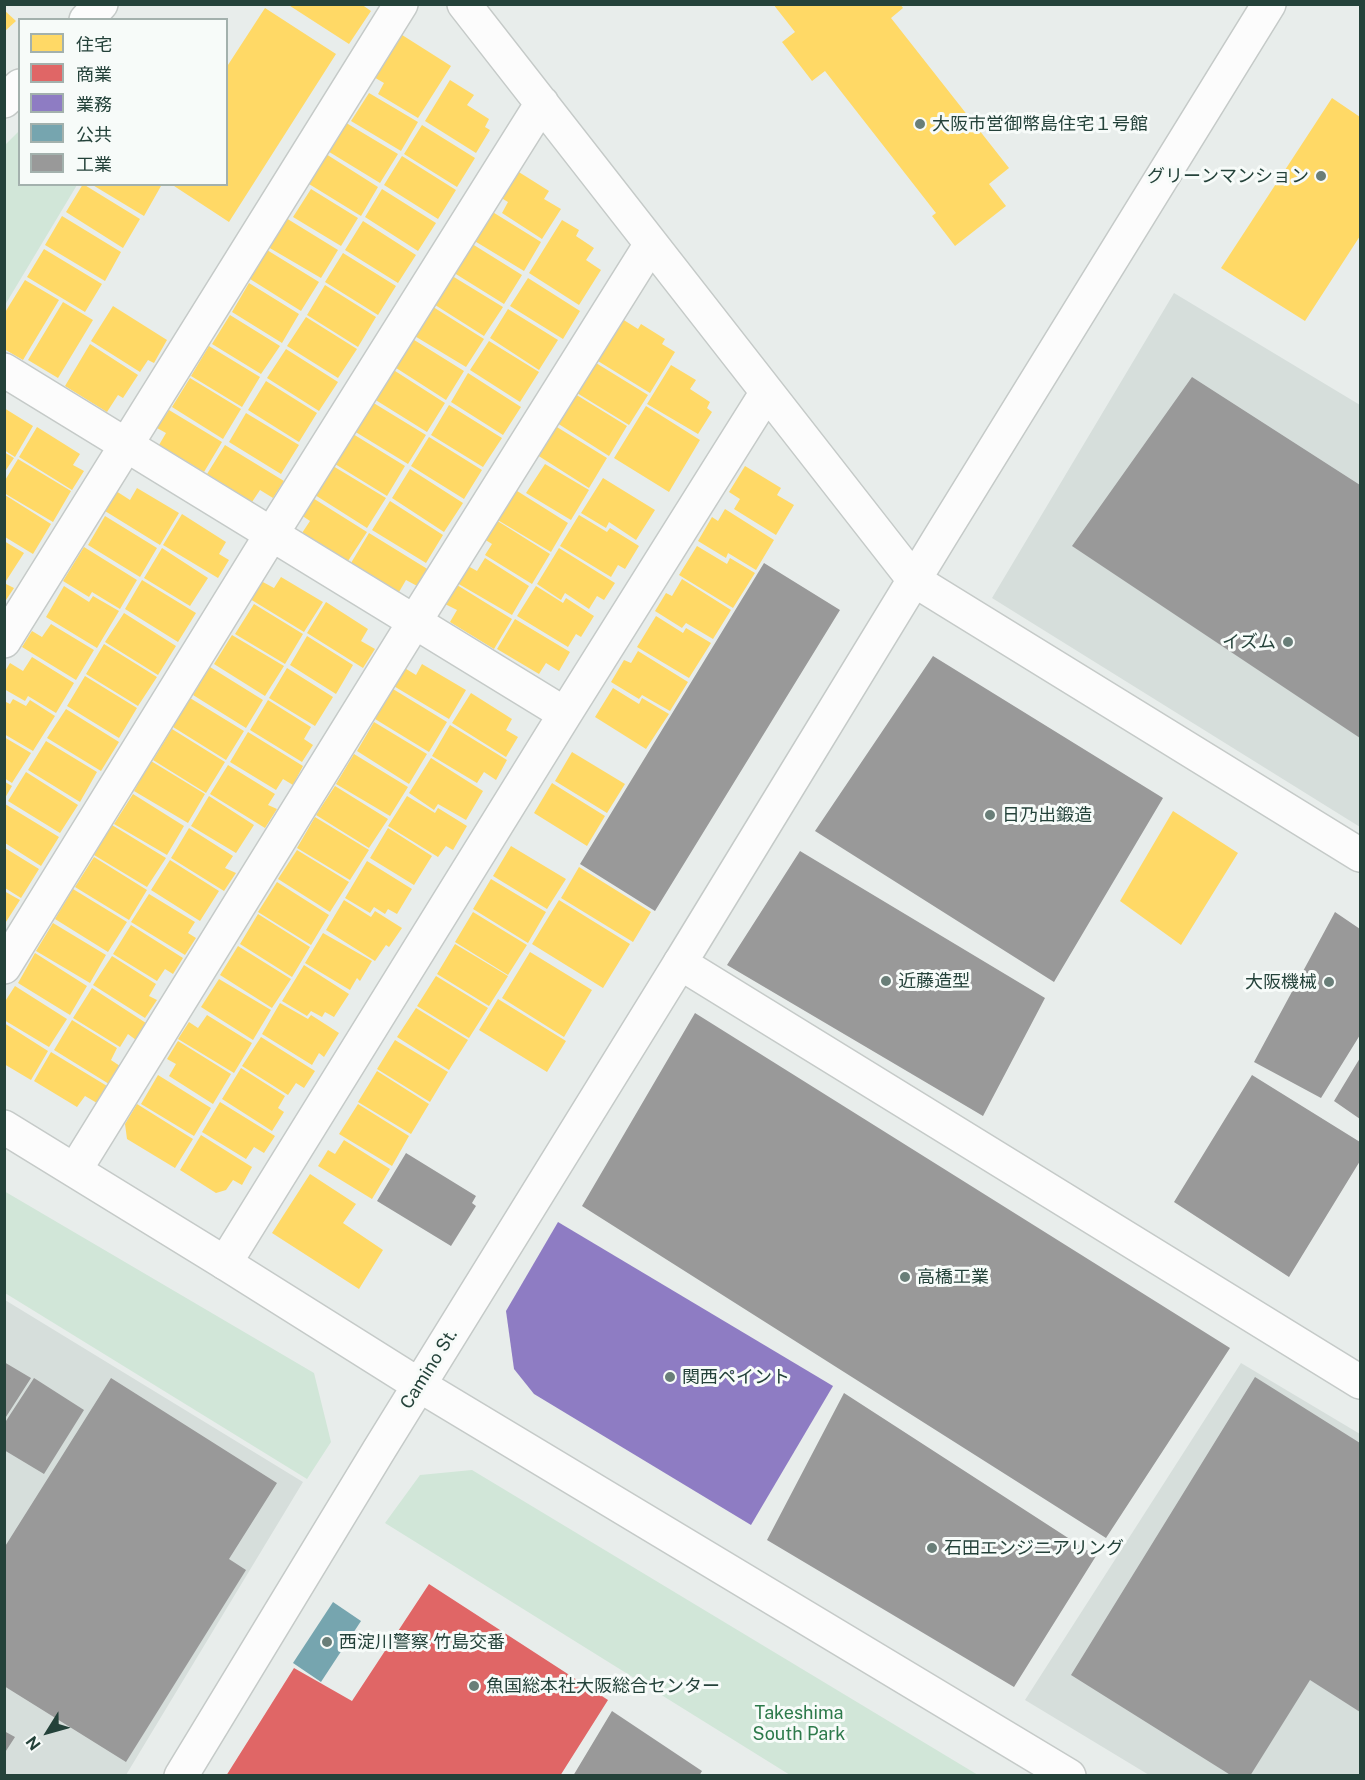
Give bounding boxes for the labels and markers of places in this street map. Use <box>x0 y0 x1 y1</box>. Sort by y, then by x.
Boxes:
place label: 大阪市営御幣島住宅１号館 <box>932 113 1148 135</box>
marker: 大阪市営御幣島住宅１号館 <box>913 117 927 131</box>
place label: グリーンマンション <box>1147 165 1309 187</box>
marker: グリーンマンション <box>1314 169 1328 183</box>
place label: イズム <box>1222 631 1276 653</box>
marker: イズム <box>1281 635 1295 649</box>
place label: 日乃出鍛造 <box>1002 804 1092 826</box>
marker: 日乃出鍛造 <box>983 808 997 822</box>
place label: 近藤造型 <box>898 970 970 992</box>
place label: 大阪機械 <box>1245 971 1317 993</box>
marker: 近藤造型 <box>879 974 893 988</box>
marker: 大阪機械 <box>1322 975 1336 989</box>
place label: 高橋工業 <box>917 1266 989 1288</box>
marker: 高橋工業 <box>898 1270 912 1284</box>
place label: 関西ペイント <box>682 1366 790 1388</box>
marker: 関西ペイント <box>663 1370 677 1384</box>
place label: 石田エンジニアリング <box>944 1537 1124 1559</box>
marker: 石田エンジニアリング <box>925 1541 939 1555</box>
place label: 西淀川警察 竹島交番 <box>339 1631 505 1653</box>
marker: 西淀川警察 竹島交番 <box>320 1635 334 1649</box>
place label: 魚国総本社大阪総合センター <box>486 1675 720 1697</box>
marker: 魚国総本社大阪総合センター <box>467 1679 481 1693</box>

